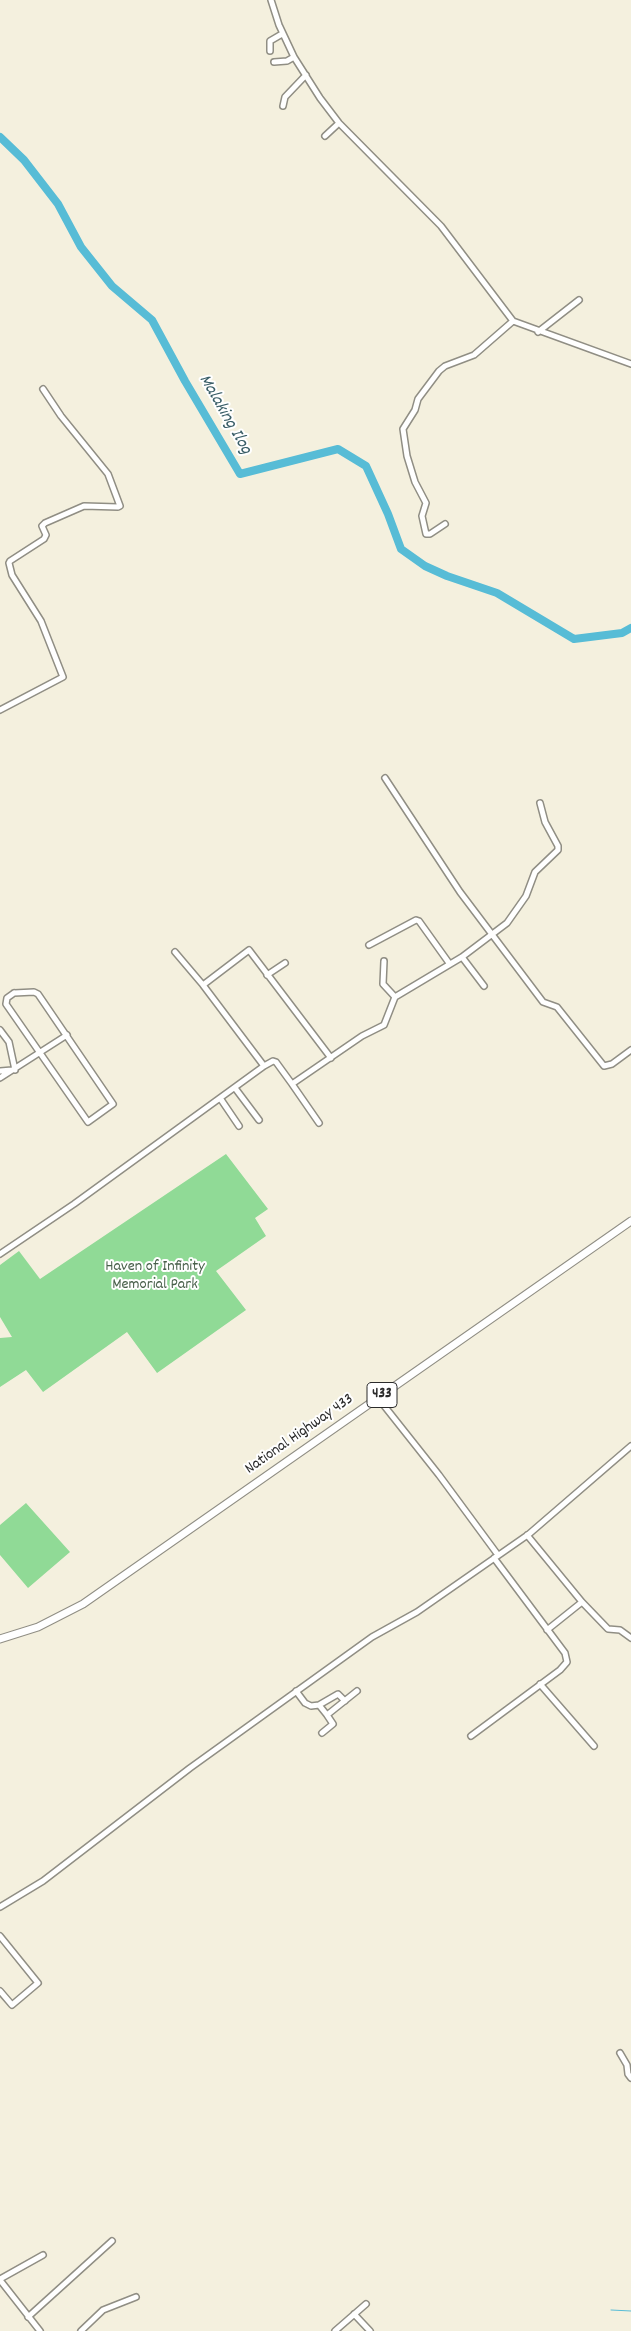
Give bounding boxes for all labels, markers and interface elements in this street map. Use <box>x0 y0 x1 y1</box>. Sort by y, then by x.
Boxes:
water label: Malaking Ilog <box>193 371 255 459</box>
park label: Haven of Infinity Memorial Park <box>105 1258 205 1296</box>
road number: 433 <box>367 1382 397 1408</box>
street label: National Highway 433 <box>242 1390 358 1480</box>

